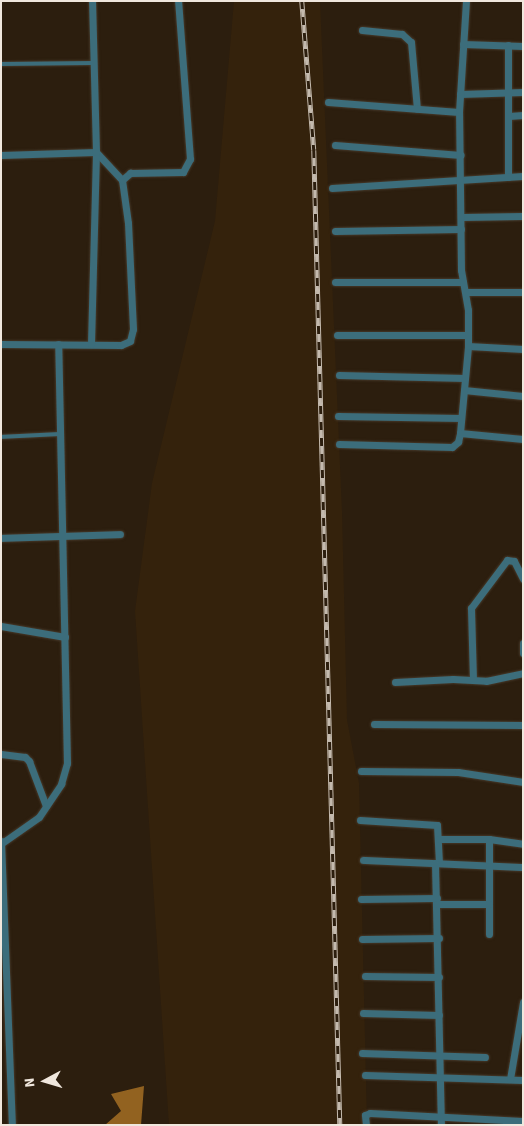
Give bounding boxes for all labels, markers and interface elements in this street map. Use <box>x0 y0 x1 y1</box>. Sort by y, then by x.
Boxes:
north arrow <box>20 1056 70 1106</box>
text: N <box>20 1077 41 1088</box>

